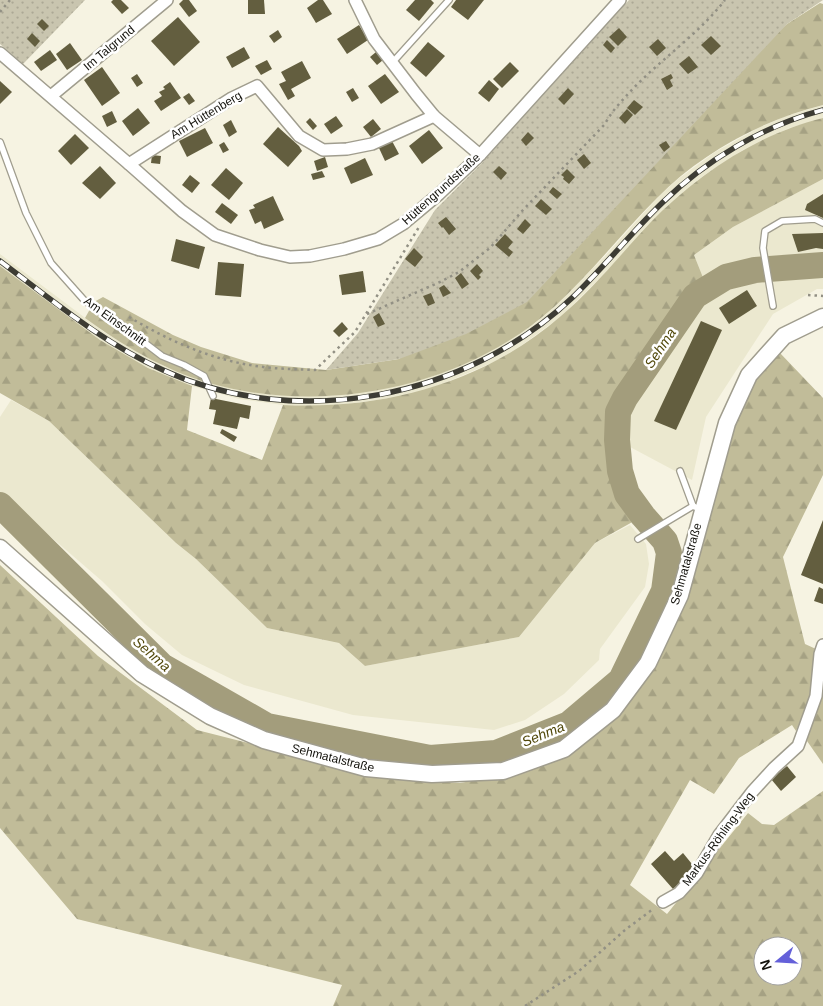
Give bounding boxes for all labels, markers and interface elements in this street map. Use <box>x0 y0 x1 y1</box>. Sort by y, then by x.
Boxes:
street label: Im Talgrund <box>81 23 137 73</box>
street label: Am Hüttenberg <box>168 88 244 142</box>
street label: Hüttengrundstraße <box>399 150 483 228</box>
street label: Am Einschnitt <box>81 294 149 349</box>
water label: Sehma <box>641 325 679 371</box>
street label: Sehmatalstraße <box>668 521 704 607</box>
water label: Sehma <box>130 633 174 675</box>
water label: Sehma <box>519 718 567 750</box>
street label: Sehmatalstraße <box>290 741 376 775</box>
street label: Markus-Röhling-Weg <box>679 789 757 889</box>
north arrow <box>753 936 803 986</box>
text: N <box>756 958 775 972</box>

